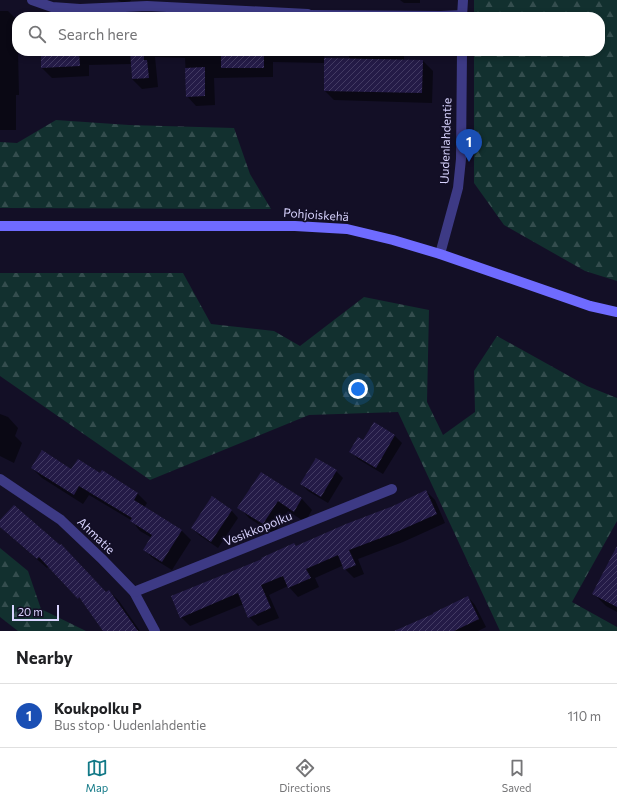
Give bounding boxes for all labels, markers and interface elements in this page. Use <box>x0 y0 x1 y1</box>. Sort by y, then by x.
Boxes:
search box <box>12 12 605 56</box>
icon: search <box>26 23 48 45</box>
text: Search here <box>58 25 137 43</box>
street label: Uudenlahdentie <box>436 98 454 184</box>
pin: 1 <box>456 129 482 162</box>
street label: Pohjoiskehä <box>283 205 349 223</box>
your location <box>348 379 368 399</box>
street label: Vesikkopolku <box>221 508 294 548</box>
street label: Ahmatie <box>75 514 118 556</box>
scale bar <box>12 603 59 622</box>
text: 20 m <box>18 605 43 618</box>
text: Nearby <box>16 647 73 668</box>
text: Koukpolku P <box>54 699 142 717</box>
text: 1 <box>26 708 32 724</box>
text: 110 m <box>568 708 601 724</box>
text: Bus stop · Uudenlahdentie <box>54 717 206 733</box>
tab: Map <box>86 757 108 794</box>
tab: Directions <box>279 757 331 794</box>
tab: Saved <box>502 757 531 794</box>

